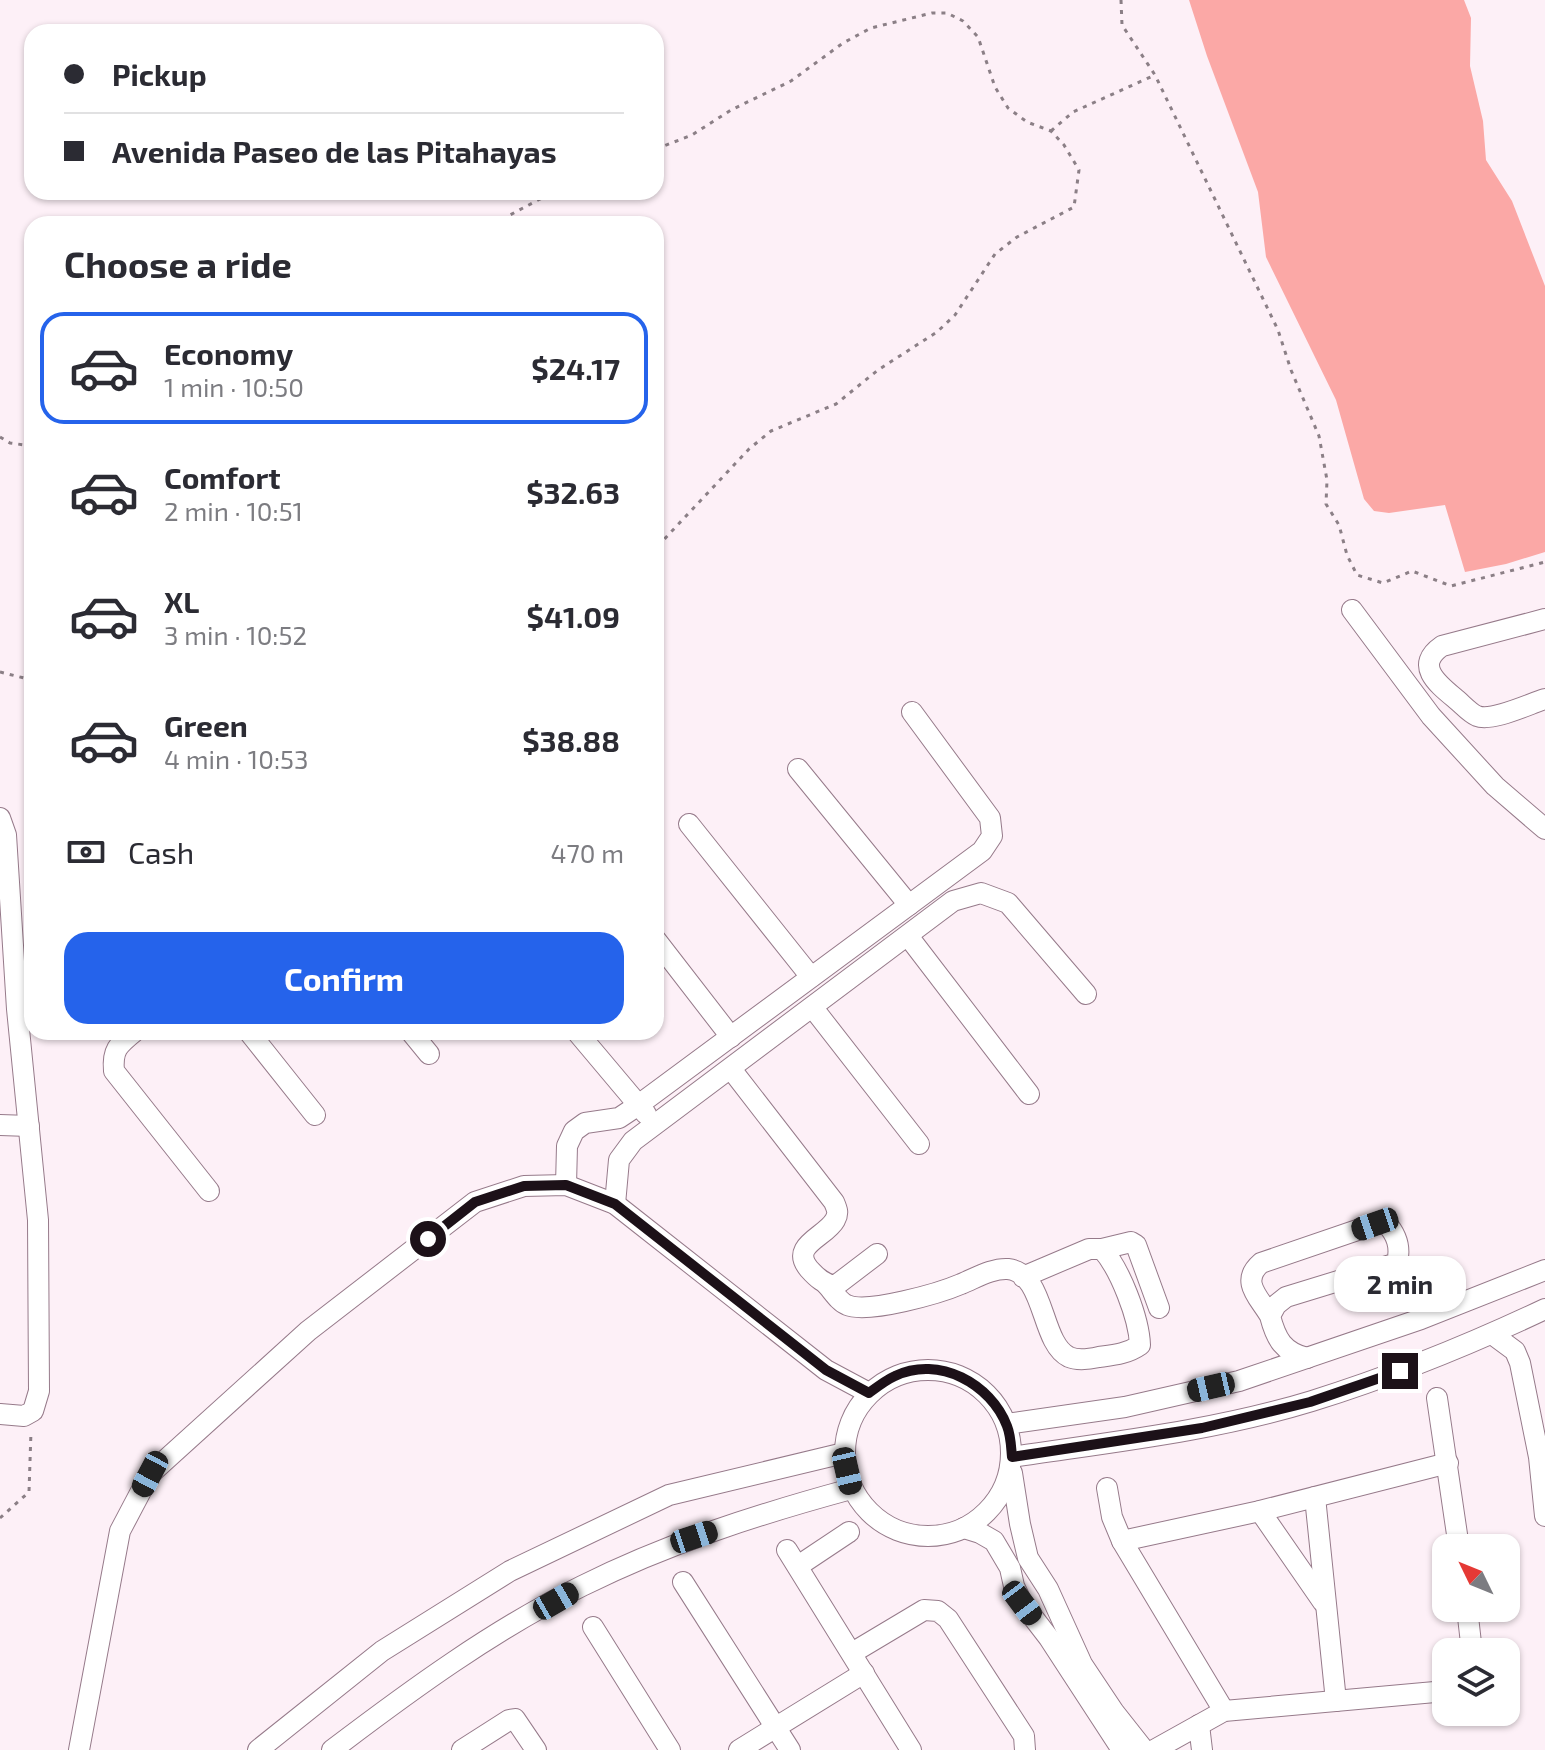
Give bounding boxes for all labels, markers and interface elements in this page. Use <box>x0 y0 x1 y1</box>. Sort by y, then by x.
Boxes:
text: Pickup <box>112 56 207 92</box>
text: Avenida Paseo de las Pitahayas <box>112 133 557 169</box>
text: Choose a ride <box>64 242 292 285</box>
icon: car <box>68 332 140 404</box>
text: Economy <box>164 335 293 371</box>
text: $24.17 <box>531 350 620 386</box>
text: 1 min · 10:50 <box>164 371 304 402</box>
icon: car <box>68 456 140 528</box>
text: Comfort <box>164 459 281 495</box>
text: $32.63 <box>526 474 620 510</box>
text: 2 min · 10:51 <box>164 495 303 526</box>
icon: car <box>68 580 140 652</box>
text: XL <box>164 583 199 619</box>
text: $41.09 <box>527 598 620 634</box>
text: 3 min · 10:52 <box>164 619 307 650</box>
icon: car <box>68 704 140 776</box>
text: Green <box>164 707 248 743</box>
text: $38.88 <box>522 722 620 758</box>
text: 4 min · 10:53 <box>164 743 308 774</box>
icon: cash <box>64 830 108 874</box>
text: Cash <box>128 834 194 870</box>
text: 470 m <box>550 837 624 868</box>
button: Confirm <box>64 932 624 1024</box>
car <box>1348 1205 1402 1243</box>
route start <box>410 1221 446 1257</box>
callout: 2 min <box>1334 1255 1466 1311</box>
text: 2 min <box>1367 1268 1433 1299</box>
route end <box>1382 1353 1418 1389</box>
car <box>1185 1370 1237 1404</box>
car <box>830 1445 864 1497</box>
car <box>128 1447 172 1501</box>
car <box>667 1518 721 1556</box>
north arrow <box>1432 1534 1520 1622</box>
map controls <box>1432 1534 1520 1726</box>
car <box>998 1577 1046 1629</box>
car <box>529 1579 583 1623</box>
button: layers <box>1432 1638 1520 1726</box>

